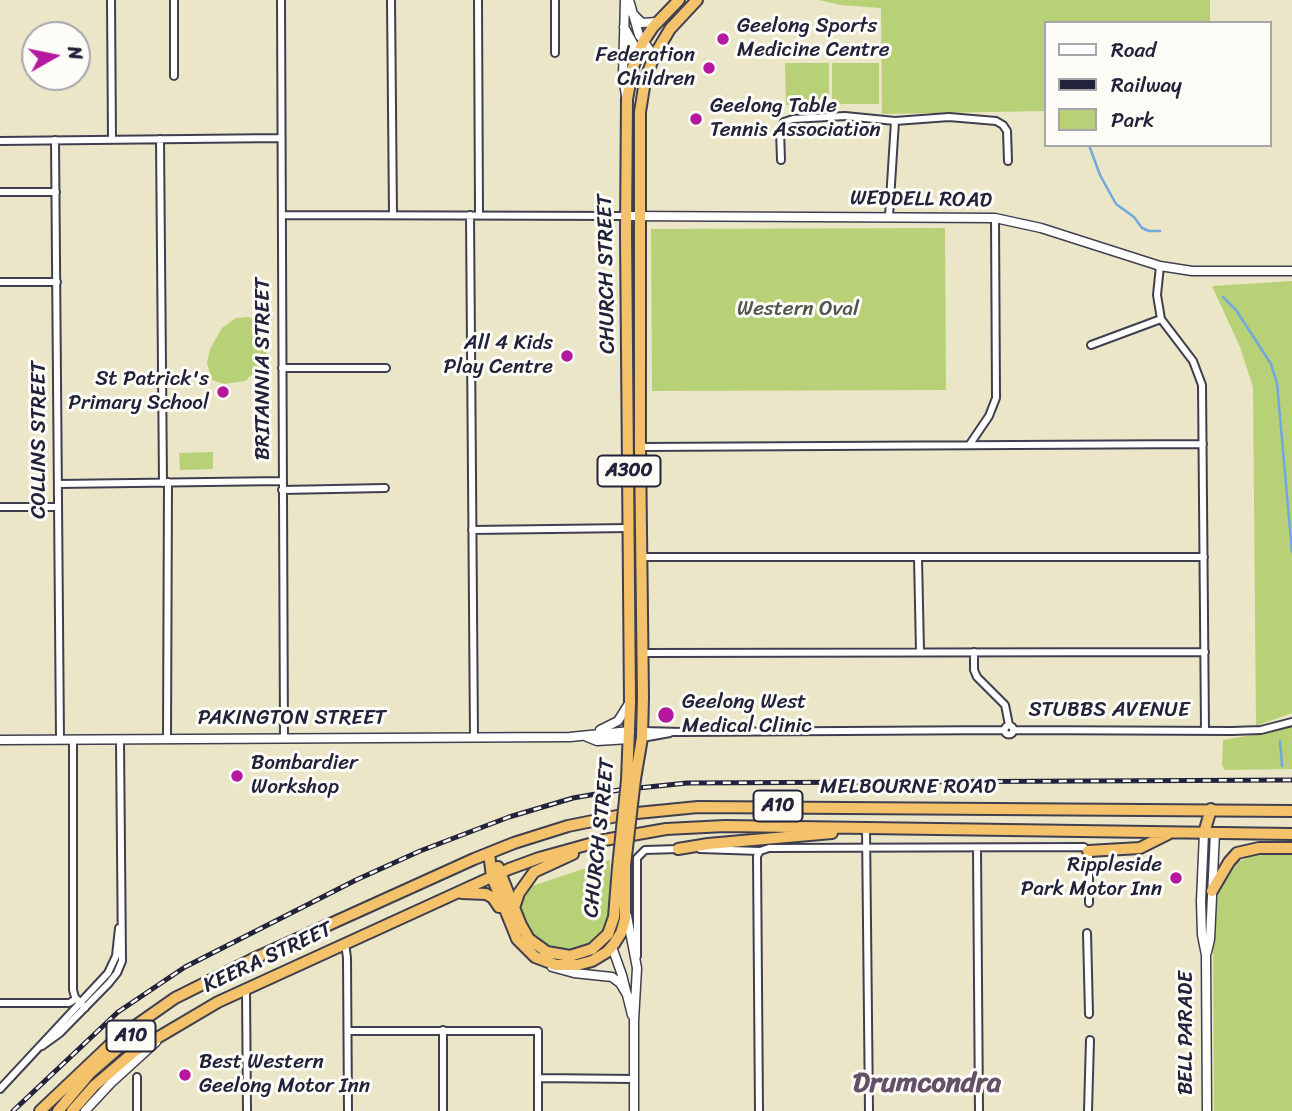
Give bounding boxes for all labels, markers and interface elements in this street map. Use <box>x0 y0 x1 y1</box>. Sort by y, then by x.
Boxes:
place label: Geelong Sports Medicine Centre <box>737 14 890 64</box>
north arrow <box>21 21 91 91</box>
legend <box>1044 21 1271 147</box>
marker: Geelong Sports Medicine Centre <box>715 31 731 47</box>
text: Road <box>1111 31 1156 69</box>
place label: Federation Children <box>596 43 695 93</box>
text: N <box>58 44 93 62</box>
marker: Federation Children <box>701 60 717 76</box>
text: Railway <box>1111 66 1182 104</box>
place label: Geelong Table Tennis Association <box>710 94 881 144</box>
text: Park <box>1111 101 1154 139</box>
marker: Geelong Table Tennis Association <box>688 111 704 127</box>
street label: WEDDELL ROAD <box>850 186 992 214</box>
street label: CHURCH STREET <box>593 194 621 354</box>
street label: BRITANNIA STREET <box>251 278 277 460</box>
park label: Western Oval <box>737 297 859 323</box>
place label: All 4 Kids Play Centre <box>444 331 553 381</box>
marker: All 4 Kids Play Centre <box>559 348 575 364</box>
street label: COLLINS STREET <box>27 361 53 519</box>
place label: St Patrick's Primary School <box>68 367 209 417</box>
marker: St Patrick's Primary School <box>215 384 231 400</box>
road number: A300 <box>598 456 660 486</box>
place label: Geelong West Medical Clinic <box>682 690 812 740</box>
street label: STUBBS AVENUE <box>1028 698 1190 724</box>
marker: Geelong West Medical Clinic <box>656 705 676 725</box>
street label: PAKINGTON STREET <box>198 706 386 732</box>
place label: Bombardier Workshop <box>251 751 358 801</box>
street label: CHURCH STREET <box>579 757 621 919</box>
marker: Bombardier Workshop <box>229 768 245 784</box>
street label: MELBOURNE ROAD <box>820 775 996 801</box>
road number: A10 <box>754 790 802 821</box>
place label: Rippleside Park Motor Inn <box>1021 853 1162 903</box>
marker: Rippleside Park Motor Inn <box>1168 870 1184 886</box>
street label: KEERA STREET <box>199 917 337 999</box>
street label: BELL PARADE <box>1174 971 1200 1095</box>
road number: A10 <box>106 1020 156 1052</box>
place label: Best Western Geelong Motor Inn <box>199 1050 370 1100</box>
marker: Best Western Geelong Motor Inn <box>177 1067 193 1083</box>
district label: Drumcondra <box>853 1067 1001 1101</box>

